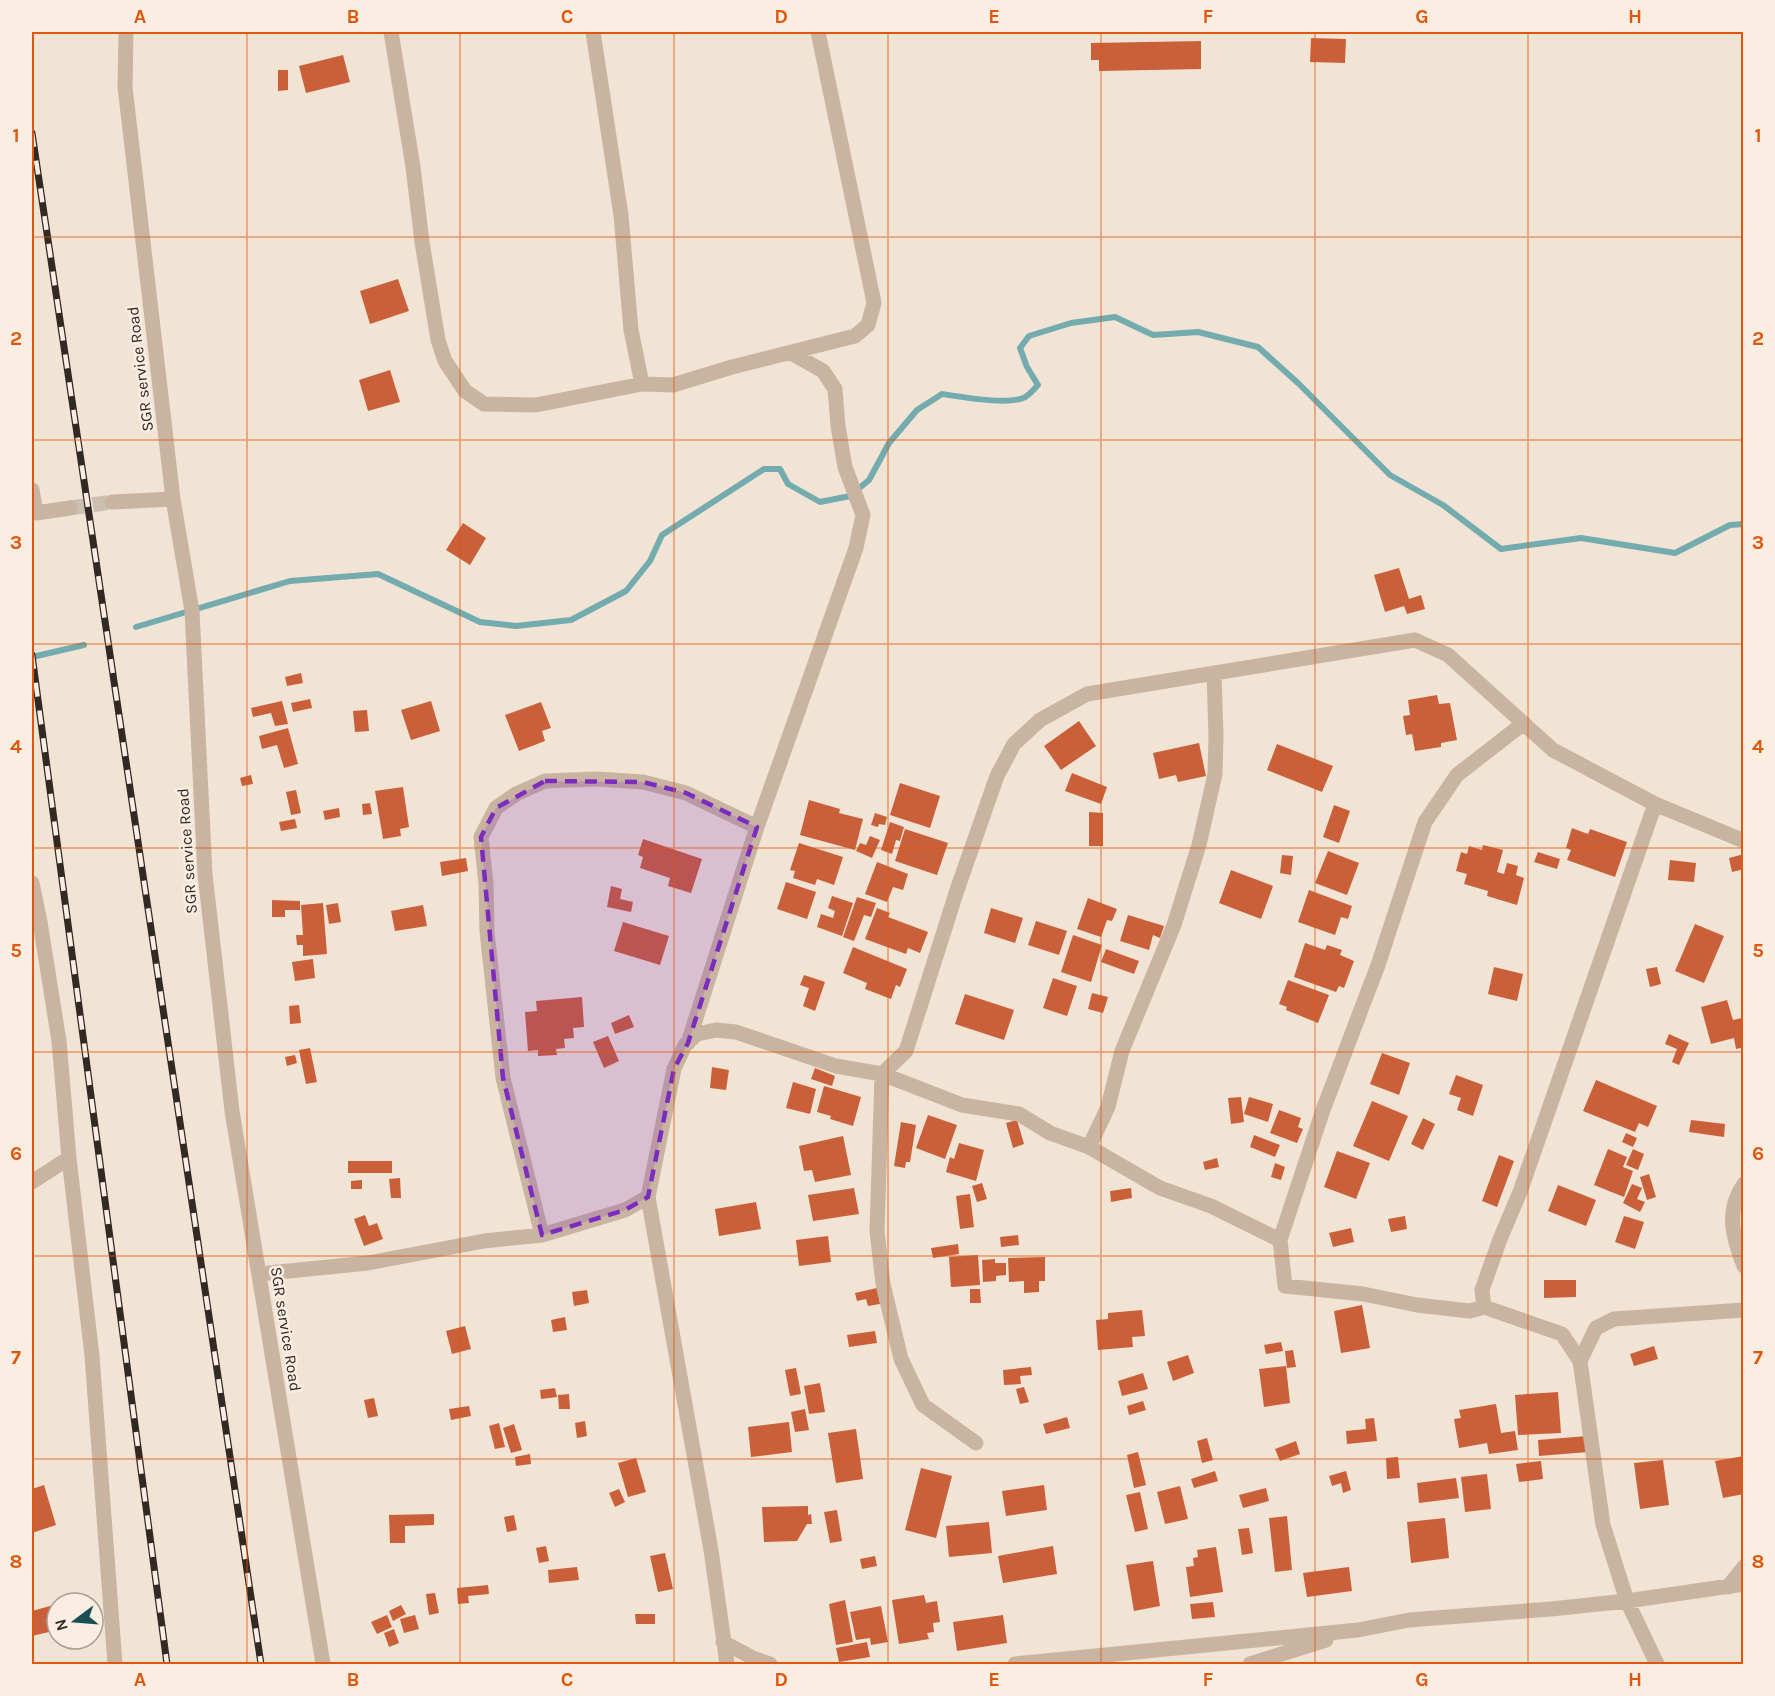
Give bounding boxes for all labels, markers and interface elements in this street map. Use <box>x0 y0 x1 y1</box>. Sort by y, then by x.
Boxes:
text: A <box>134 5 147 28</box>
text: B <box>347 5 359 28</box>
text: C <box>561 5 573 28</box>
text: D <box>774 5 788 28</box>
text: E <box>988 5 1000 28</box>
text: F <box>1203 5 1214 28</box>
text: G <box>1415 5 1429 28</box>
text: H <box>1628 5 1642 28</box>
text: 1 <box>12 124 20 147</box>
text: 1 <box>1754 124 1762 147</box>
street label: SGR service Road <box>123 305 157 433</box>
text: 2 <box>10 327 22 350</box>
text: 2 <box>1752 327 1764 350</box>
text: 3 <box>10 531 22 554</box>
text: 3 <box>1752 531 1764 554</box>
text: 4 <box>10 735 22 758</box>
text: 4 <box>1752 735 1764 758</box>
street label: SGR service Road <box>173 788 201 914</box>
text: 5 <box>10 939 22 962</box>
text: 5 <box>1752 939 1764 962</box>
text: 6 <box>10 1142 22 1165</box>
text: 6 <box>1752 1142 1764 1165</box>
street label: SGR service Road <box>267 1265 305 1393</box>
text: 7 <box>11 1346 21 1369</box>
text: 7 <box>1753 1346 1763 1369</box>
text: 8 <box>10 1550 22 1573</box>
text: 8 <box>1752 1550 1764 1573</box>
north arrow <box>45 1591 105 1651</box>
text: N <box>50 1617 72 1633</box>
text: A <box>134 1668 147 1691</box>
text: B <box>347 1668 359 1691</box>
text: C <box>561 1668 573 1691</box>
text: D <box>774 1668 788 1691</box>
text: E <box>988 1668 1000 1691</box>
text: F <box>1203 1668 1214 1691</box>
text: G <box>1415 1668 1429 1691</box>
text: H <box>1628 1668 1642 1691</box>

